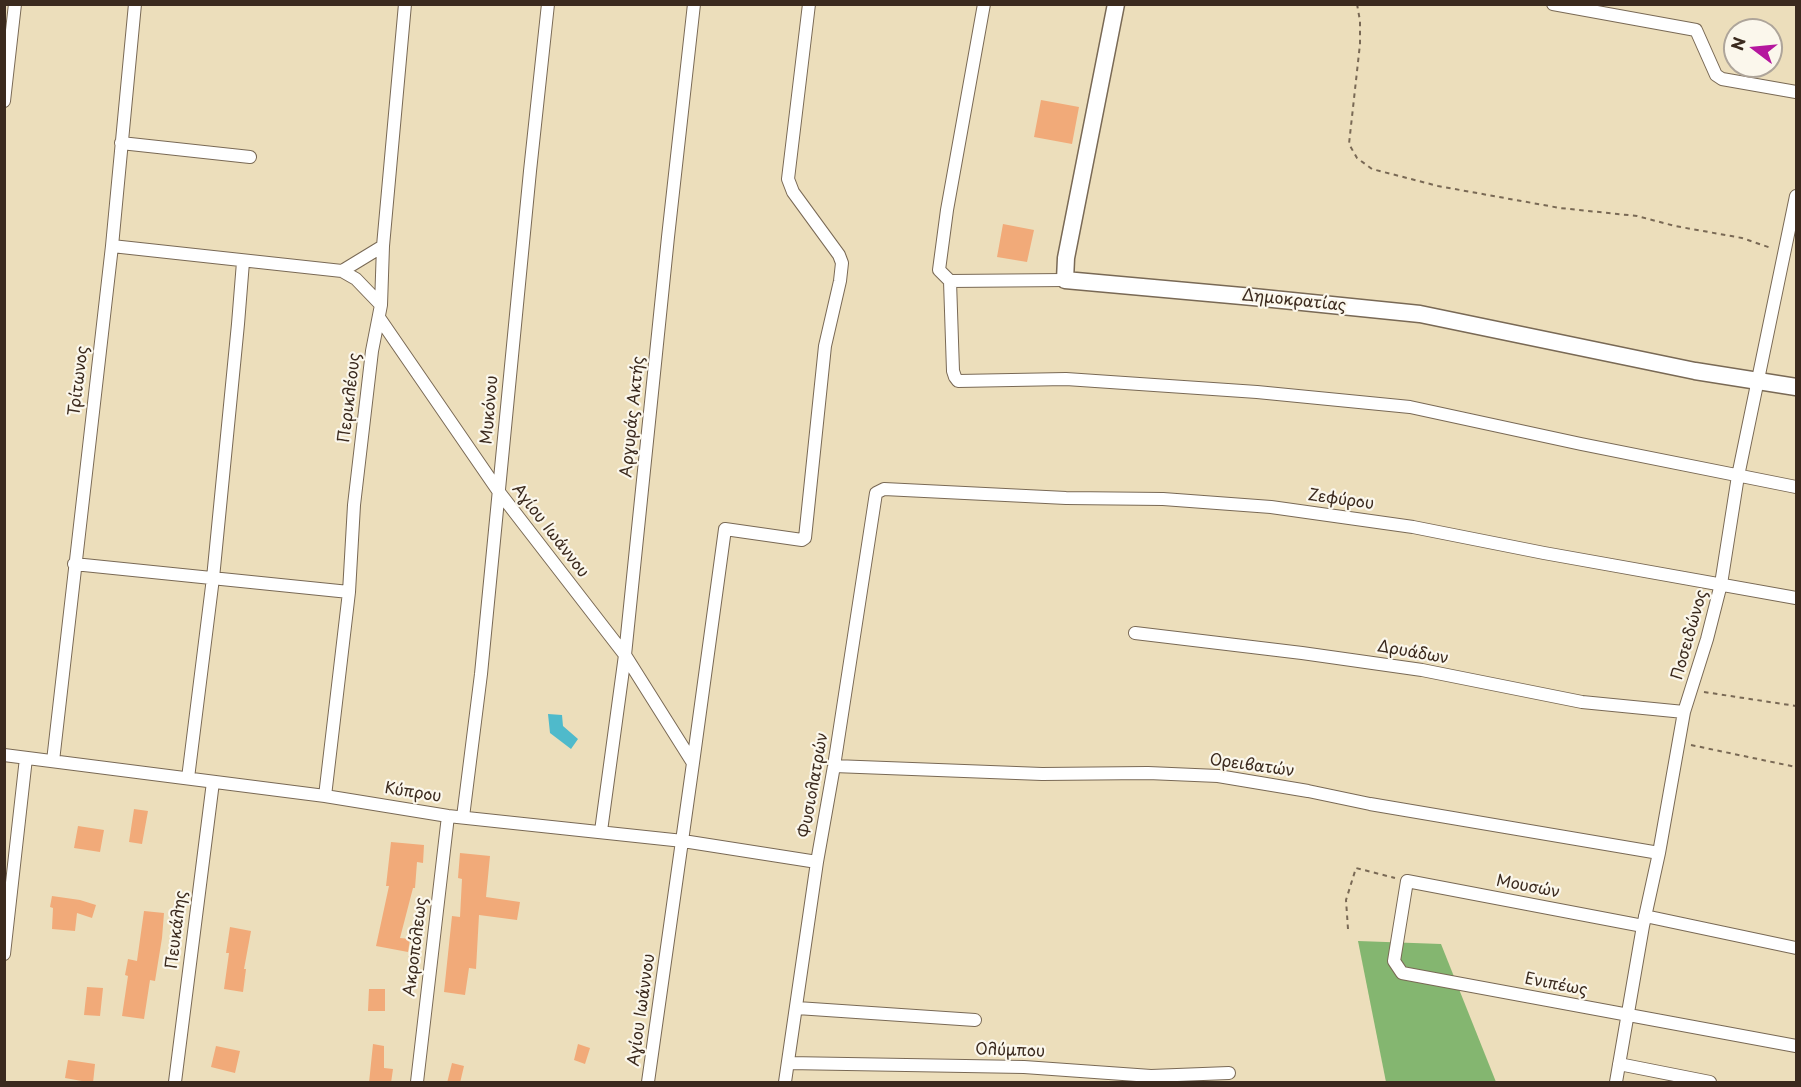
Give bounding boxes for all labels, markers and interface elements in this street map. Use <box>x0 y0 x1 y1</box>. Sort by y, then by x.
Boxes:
north arrow <box>1723 18 1783 78</box>
text: N <box>1724 34 1751 53</box>
street label: Δημοκρατίας <box>1241 286 1347 316</box>
street label: Τρίτωνος <box>65 345 93 417</box>
street label: Περικλέους <box>335 352 365 444</box>
street label: Αργυράς Ακτής <box>617 355 649 479</box>
street label: Μυκόνου <box>477 375 503 445</box>
street label: Αγίου Ιωάννου <box>508 480 592 582</box>
street label: Ζεφύρου <box>1307 486 1375 514</box>
street label: Ποσειδώνος <box>1668 588 1712 682</box>
street label: Δρυάδων <box>1376 637 1450 669</box>
street label: Φυσιολατρών <box>795 731 833 839</box>
street label: Ορειβατών <box>1208 751 1296 781</box>
street label: Κύπρου <box>383 779 443 807</box>
street label: Μουσών <box>1495 871 1561 903</box>
street label: Πευκάλης <box>163 890 191 970</box>
street label: Ακροπόλεως <box>400 896 432 998</box>
street label: Αγίου Ιωάννου <box>625 953 659 1067</box>
street label: Ενιπέως <box>1523 970 1589 1000</box>
street label: Ολύμπου <box>975 1040 1045 1062</box>

